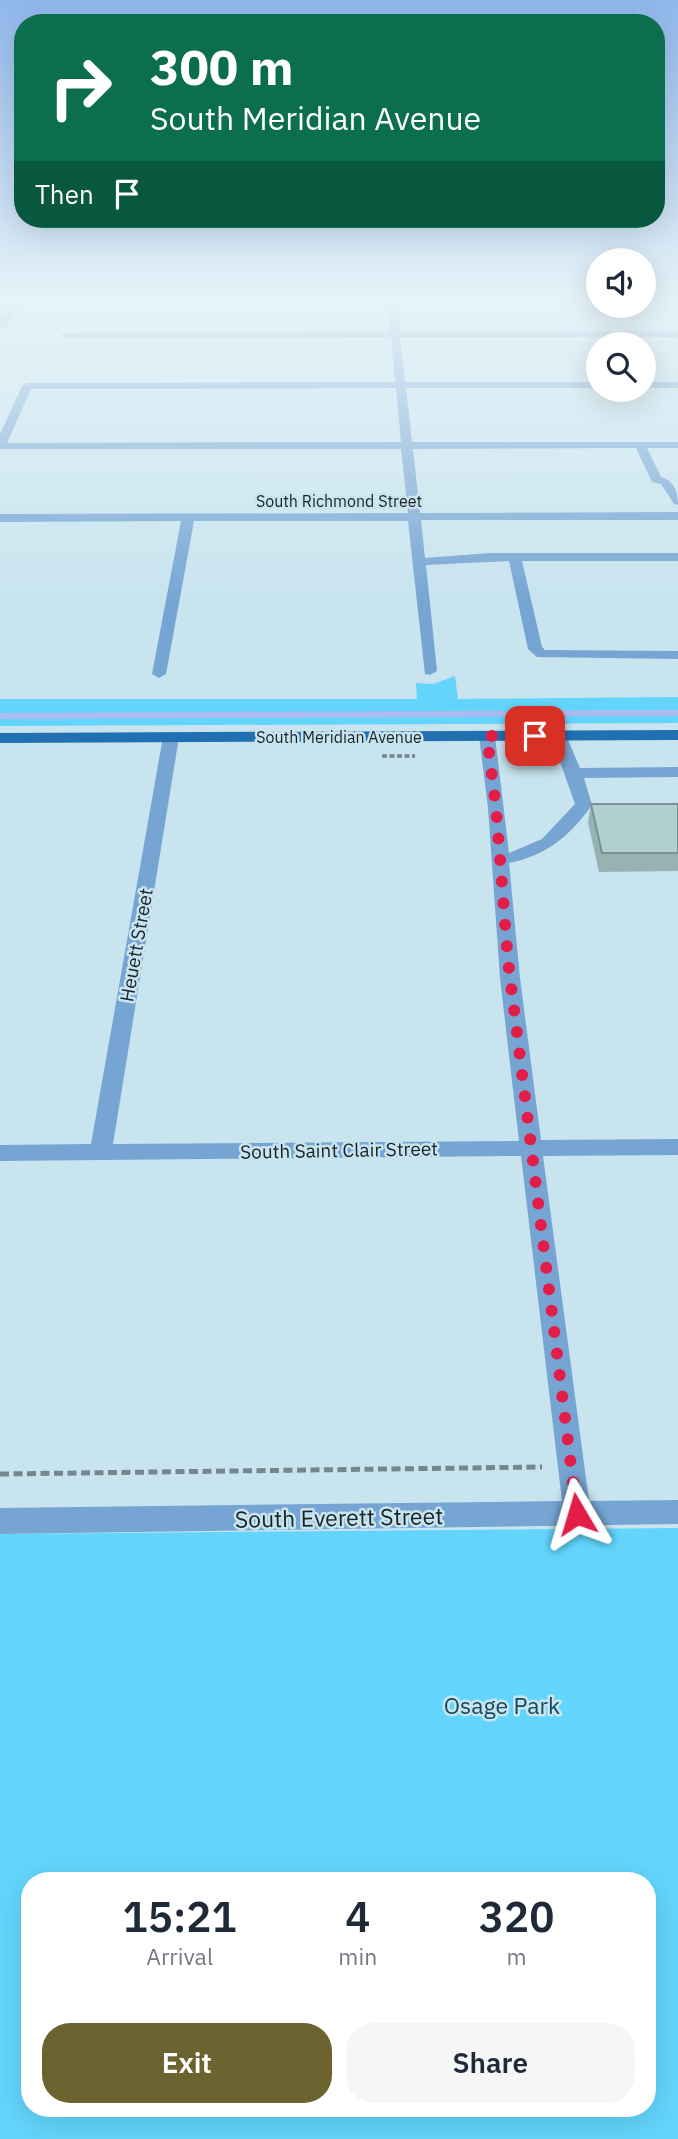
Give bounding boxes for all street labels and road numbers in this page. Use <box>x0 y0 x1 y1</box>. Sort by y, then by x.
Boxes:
street label: South Richmond Street <box>256 491 422 511</box>
street label: South Meridian Avenue <box>256 727 422 747</box>
street label: Heuett Street <box>114 886 158 1004</box>
street label: South Saint Clair Street <box>240 1136 438 1164</box>
street label: South Everett Street <box>235 1500 443 1534</box>

